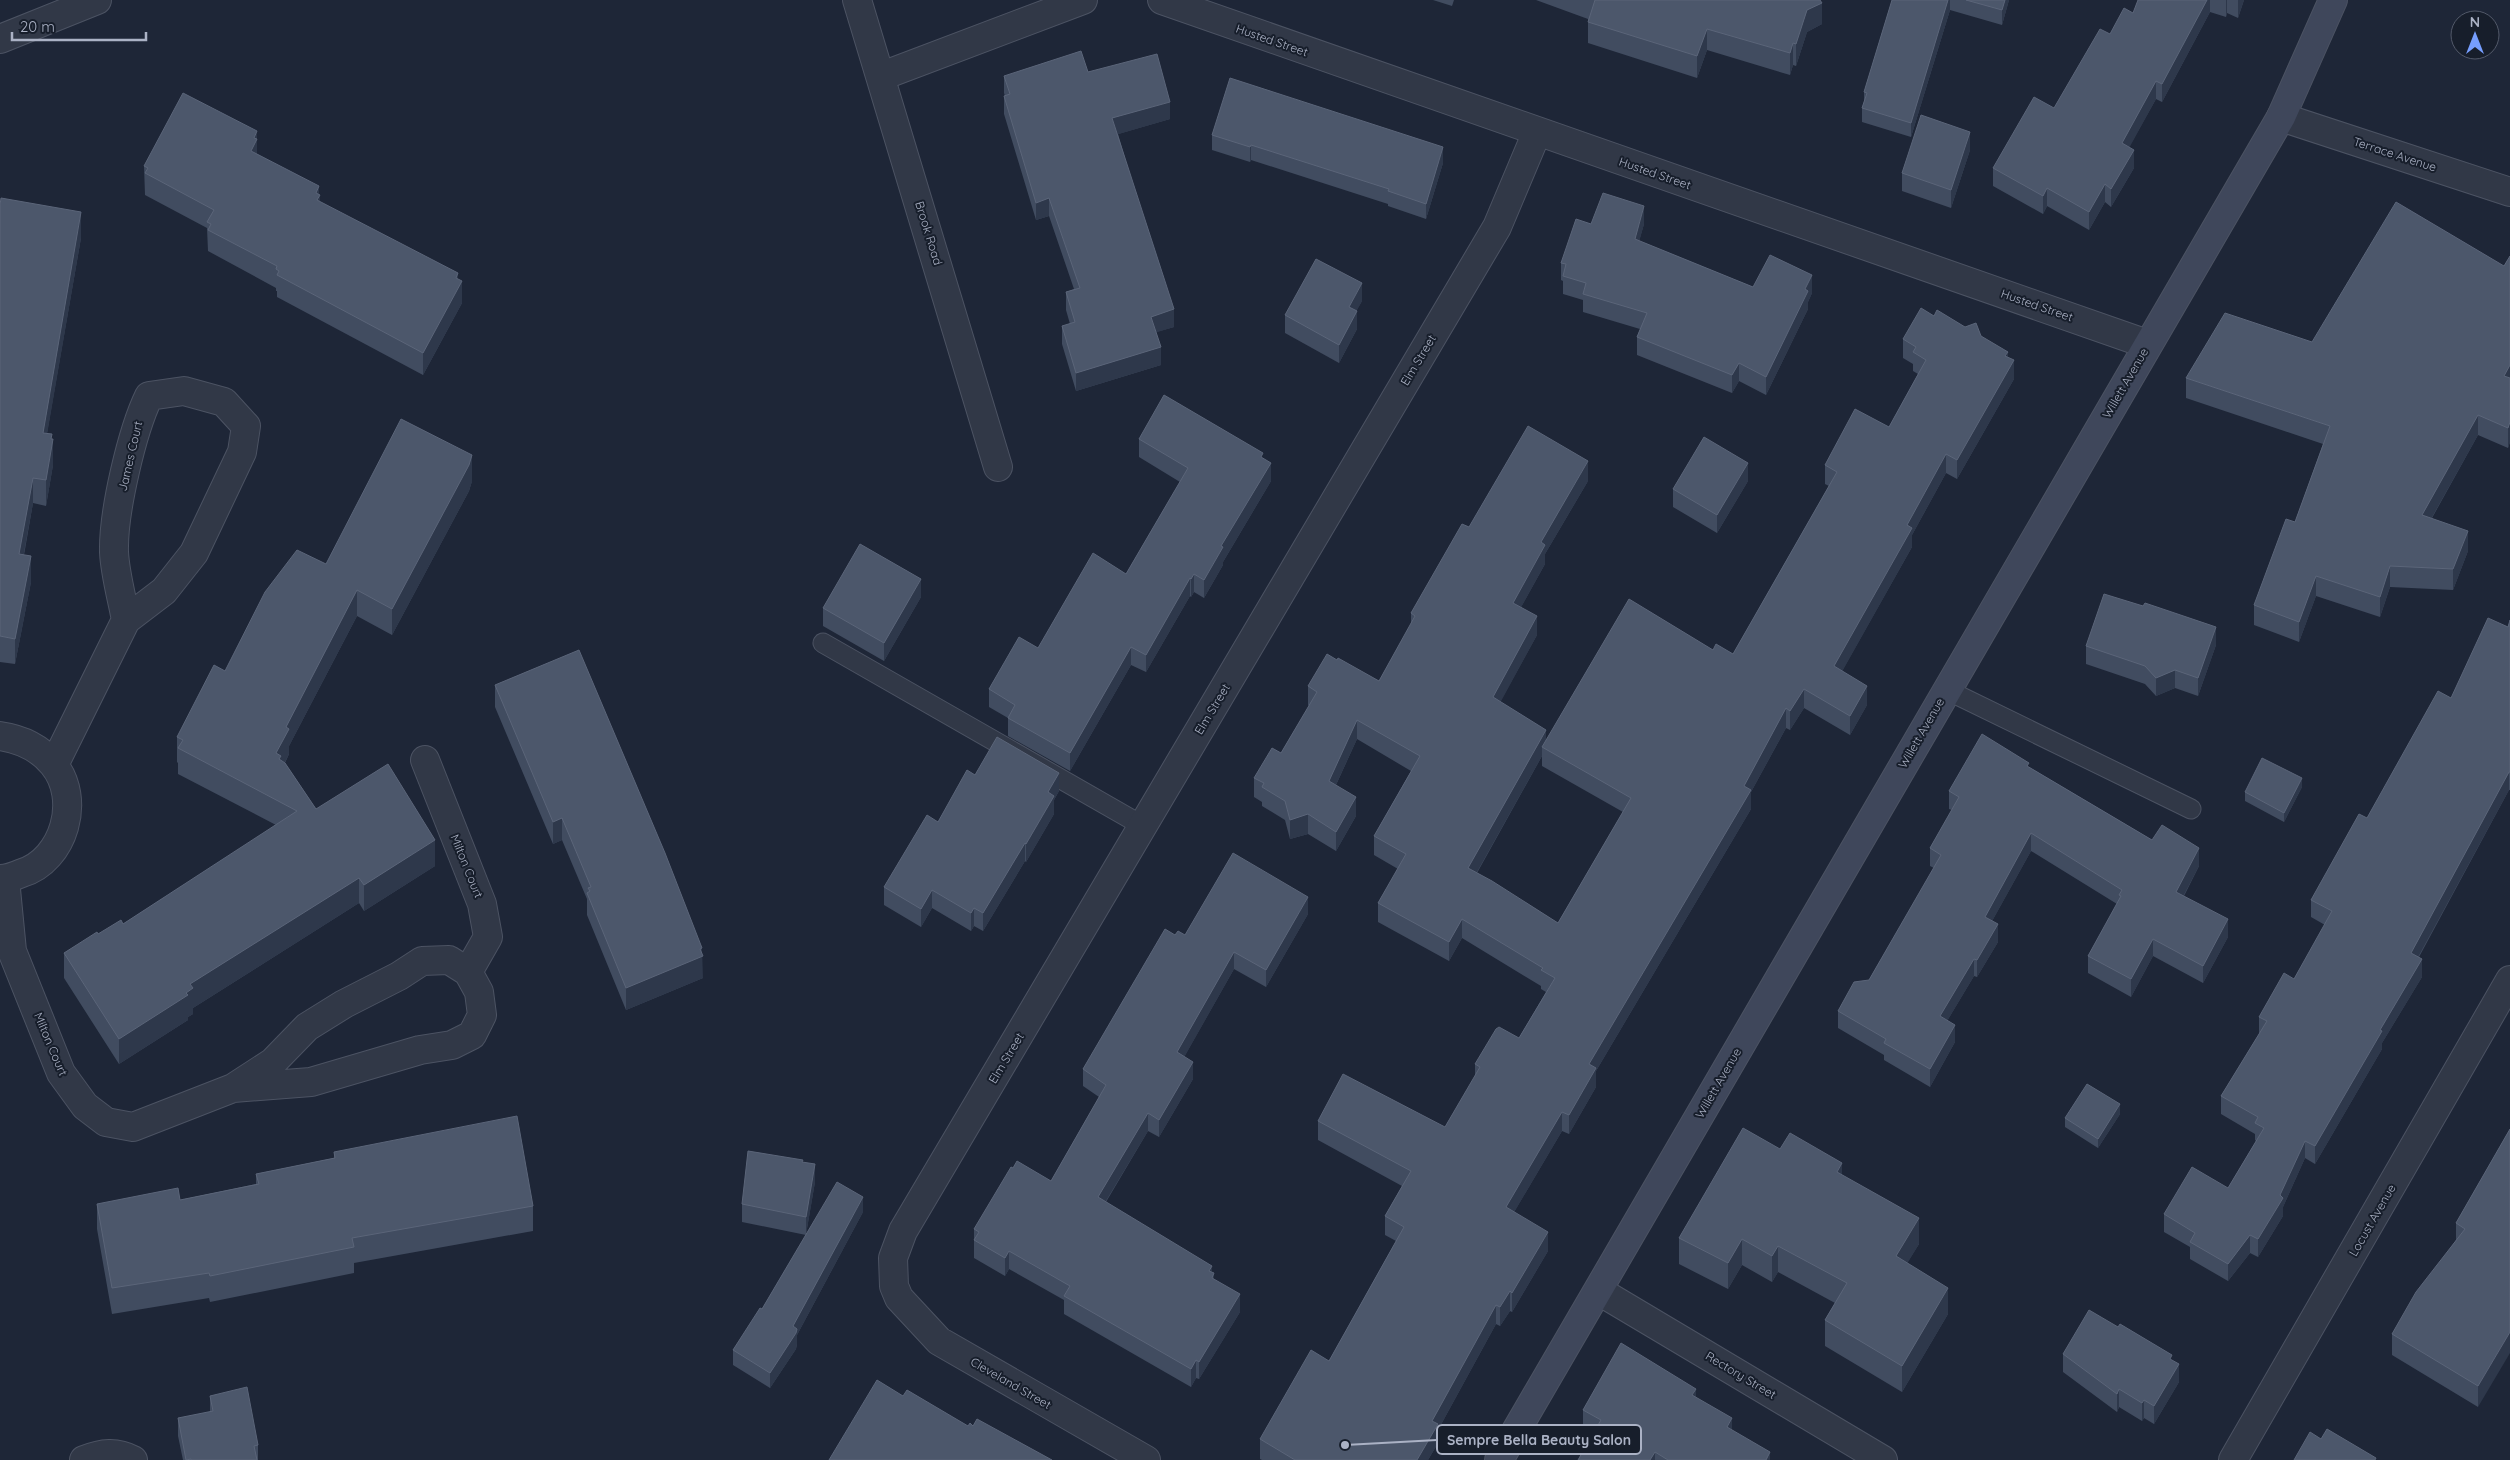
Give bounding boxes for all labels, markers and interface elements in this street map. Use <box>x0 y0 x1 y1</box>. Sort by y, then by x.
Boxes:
scale bar <box>12 10 146 42</box>
north arrow <box>2450 10 2500 60</box>
text: N <box>2470 13 2480 31</box>
text: 20 m <box>20 17 55 36</box>
street label: Husted Street <box>1234 21 1310 59</box>
street label: Terrace Avenue <box>2352 134 2439 175</box>
street label: Husted Street <box>1617 154 1693 192</box>
street label: Brook Road <box>912 199 946 267</box>
street label: Husted Street <box>1999 286 2075 324</box>
street label: Elm Street <box>1397 332 1439 388</box>
street label: Willett Avenue <box>2099 345 2151 421</box>
street label: James Court <box>115 420 145 492</box>
street label: Elm Street <box>1191 681 1233 737</box>
street label: Willett Avenue <box>1895 695 1947 771</box>
street label: Milton Court <box>447 832 487 900</box>
street label: Milton Court <box>31 1010 71 1078</box>
street label: Elm Street <box>985 1030 1027 1086</box>
street label: Willett Avenue <box>1692 1045 1744 1121</box>
street label: Locust Avenue <box>2345 1181 2399 1259</box>
street label: Rectory Street <box>1703 1348 1779 1402</box>
street label: Cleveland Street <box>968 1354 1054 1412</box>
callout: Sempre Bella Beauty Salon <box>1437 1425 1641 1454</box>
text: Sempre Bella Beauty Salon <box>1447 1431 1631 1449</box>

